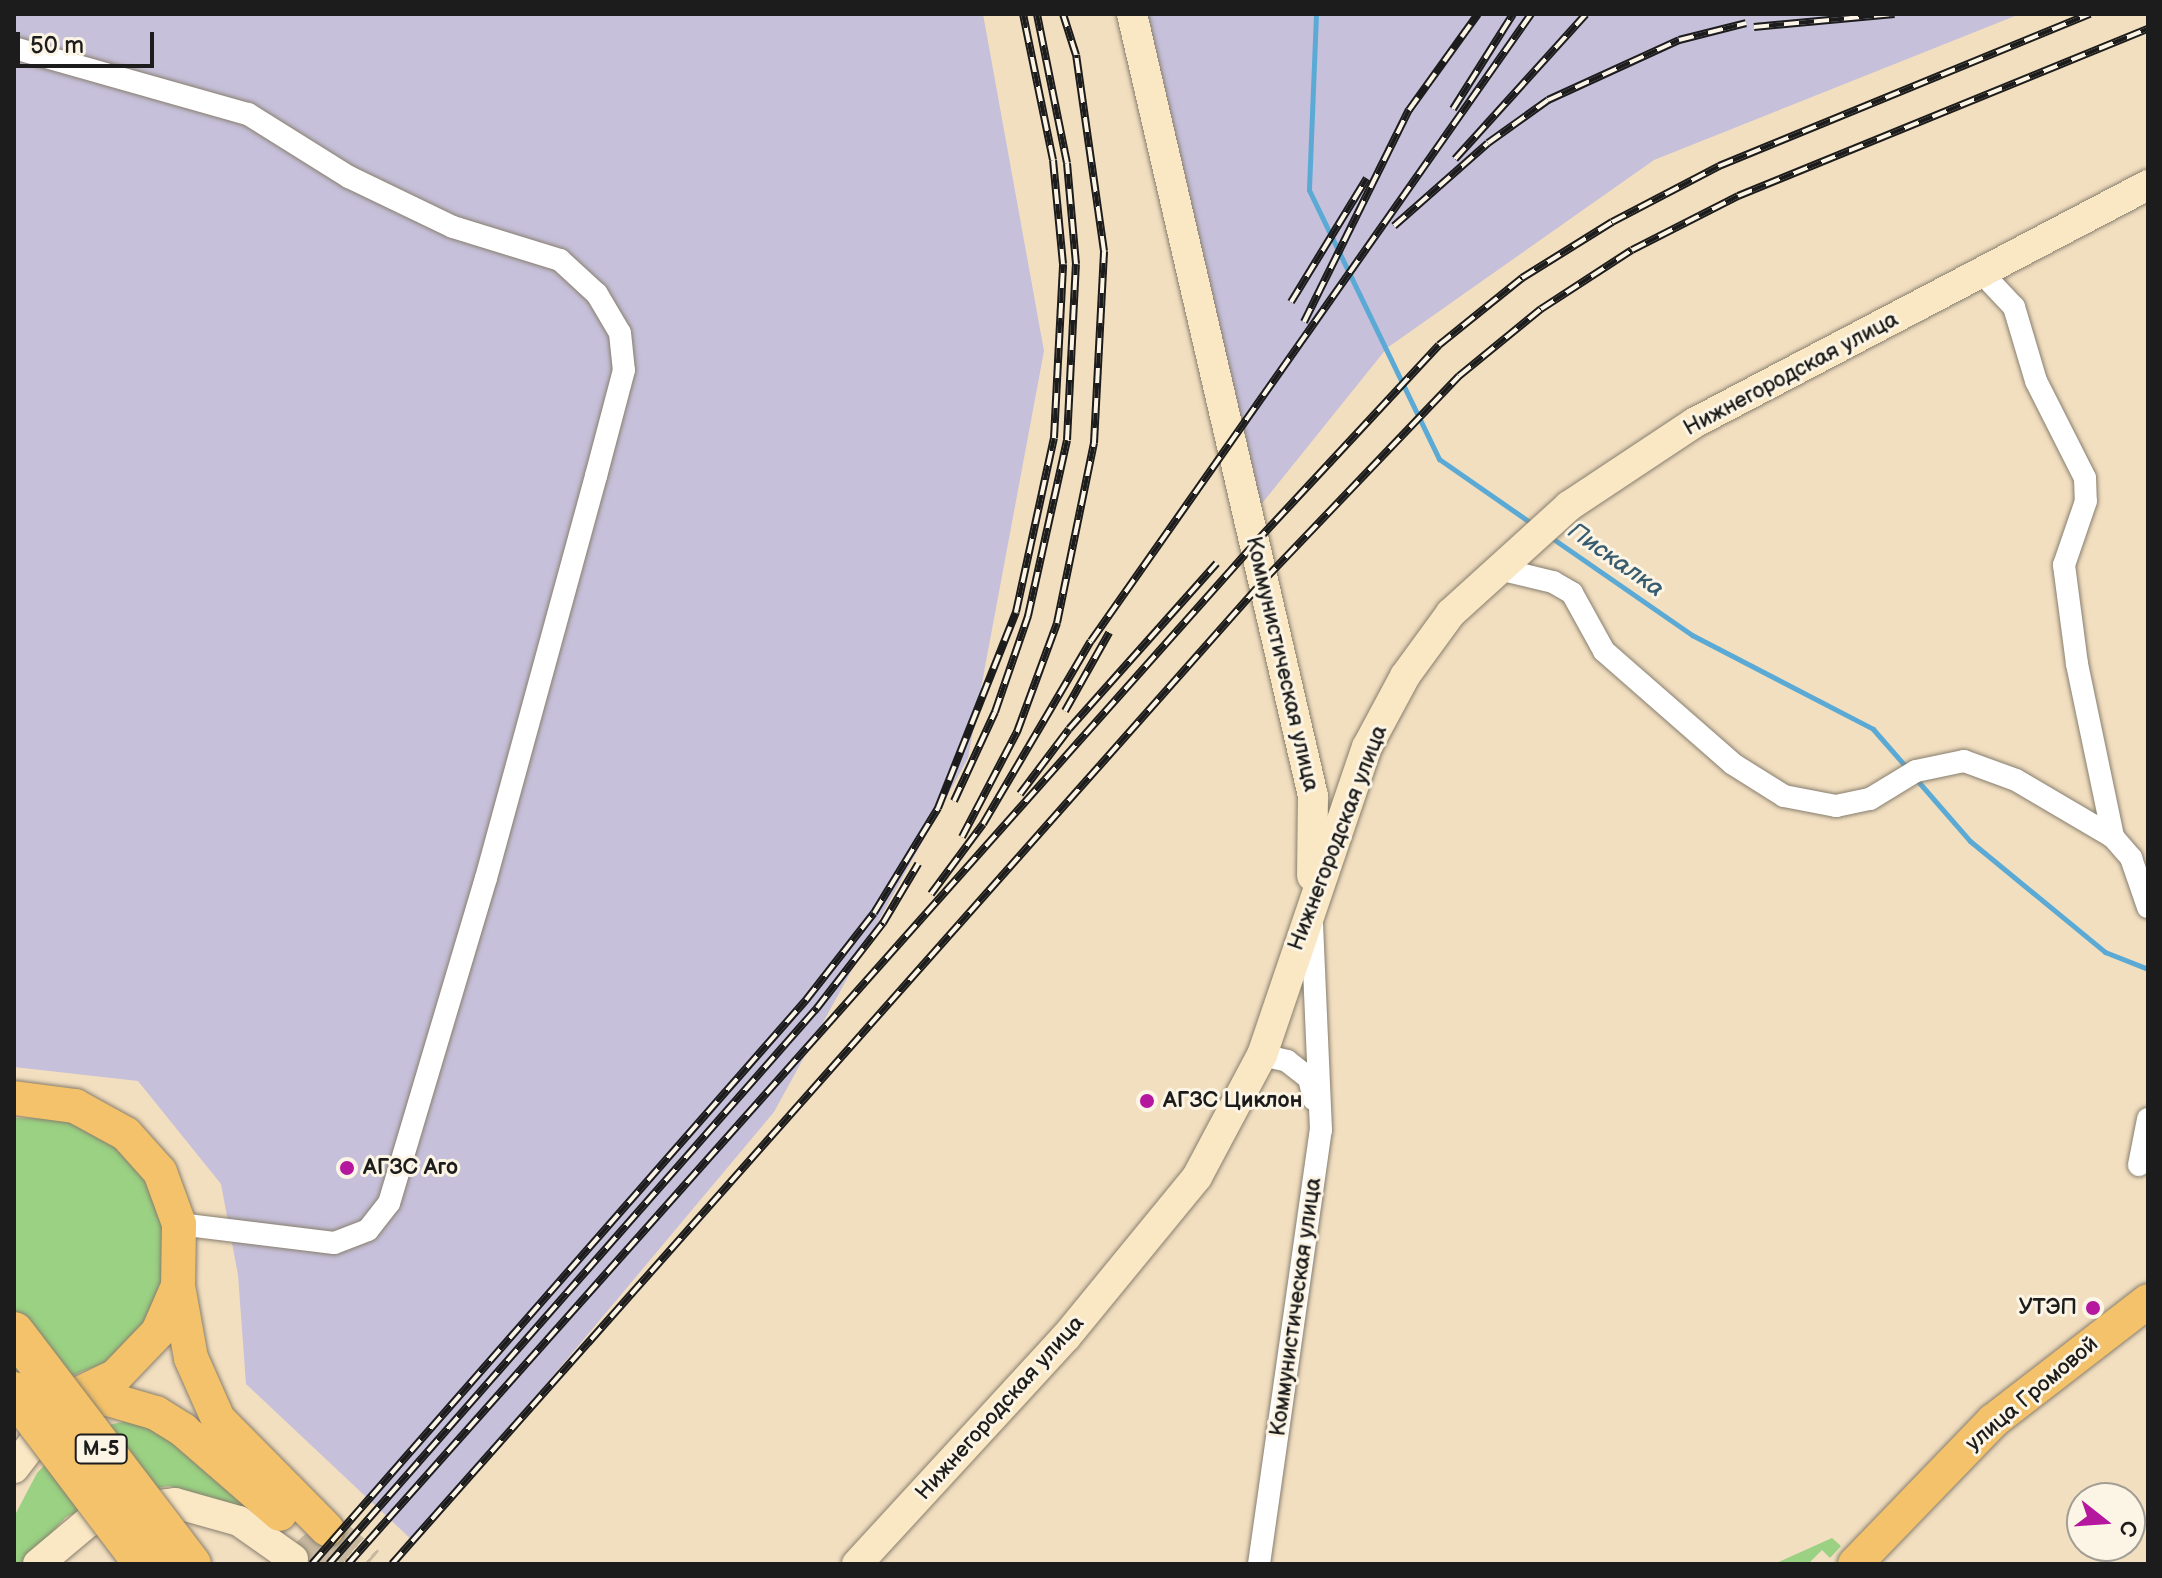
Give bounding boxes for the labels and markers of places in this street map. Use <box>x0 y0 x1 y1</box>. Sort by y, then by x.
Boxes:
place label: АГЗС Циклон <box>1163 1088 1302 1114</box>
marker: АГЗС Циклон <box>1138 1092 1156 1110</box>
place label: АГЗС Аго <box>363 1155 458 1181</box>
marker: АГЗС Аго <box>338 1159 356 1177</box>
place label: УТЭП <box>2019 1295 2077 1321</box>
marker: УТЭП <box>2084 1299 2102 1317</box>

